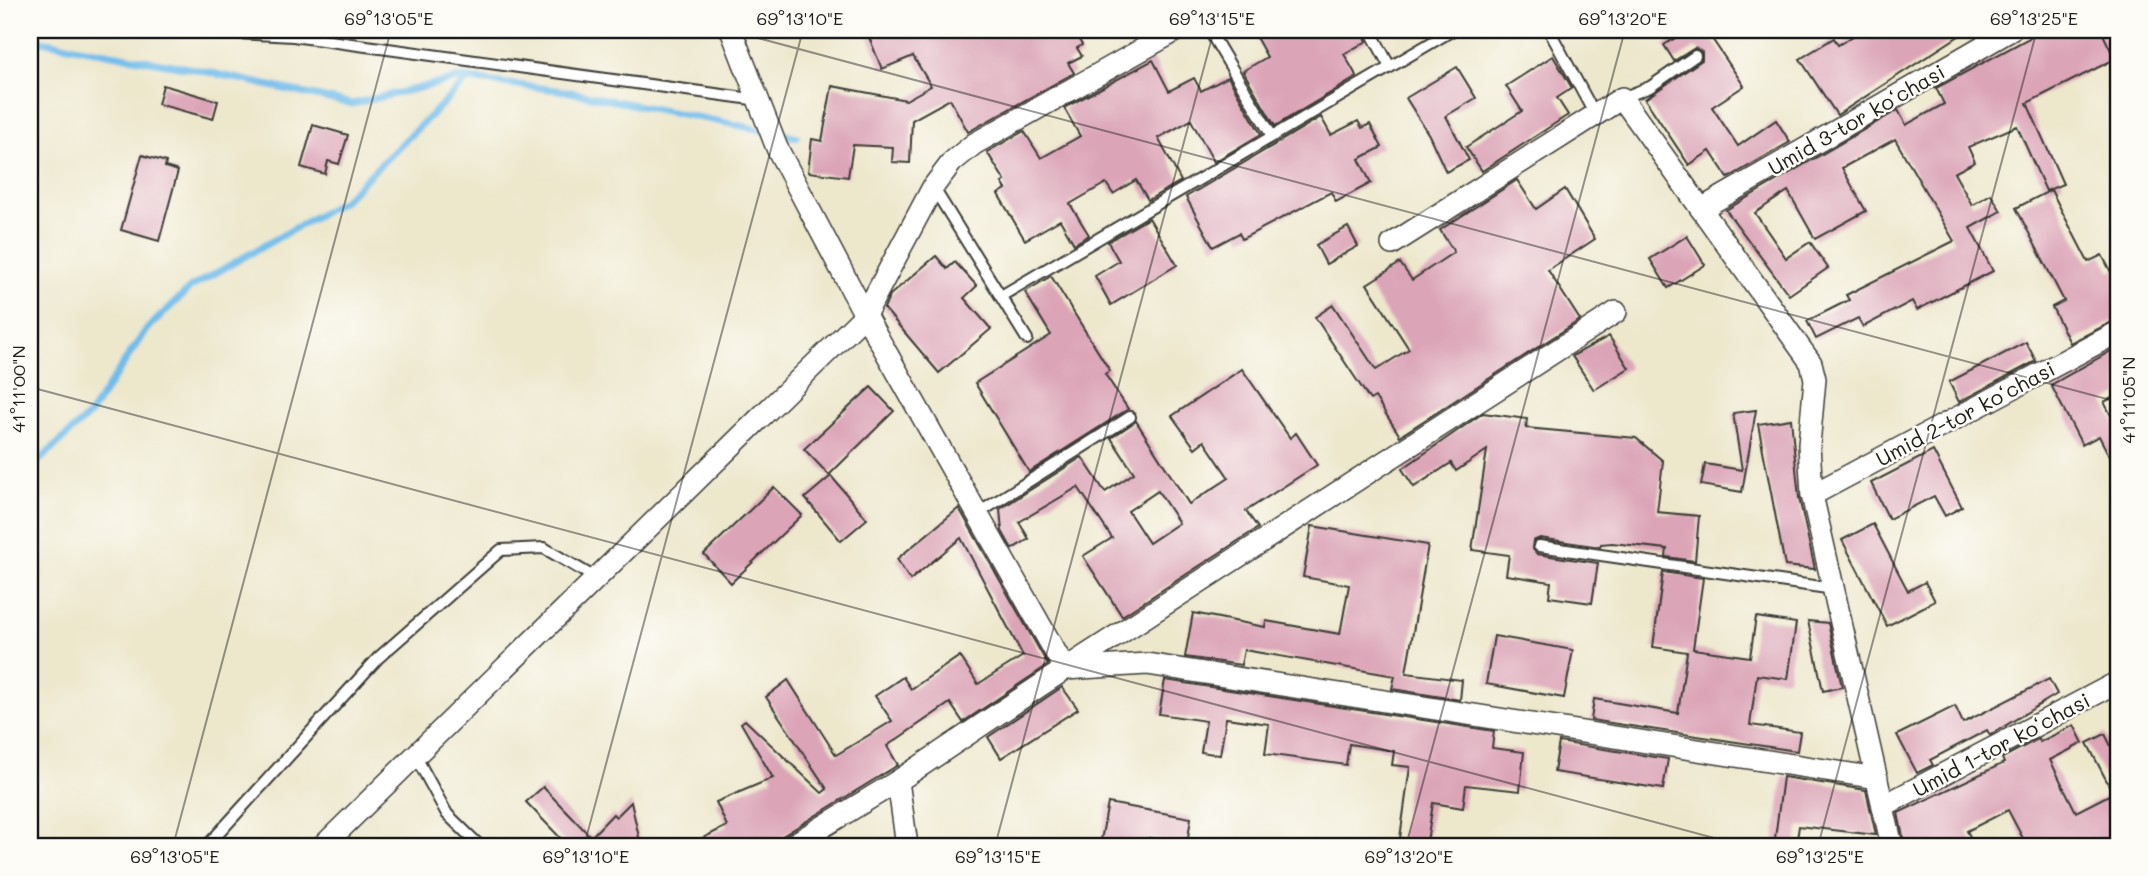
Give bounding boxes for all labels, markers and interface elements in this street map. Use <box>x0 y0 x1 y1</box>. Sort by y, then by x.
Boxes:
text: 69°13'05"E <box>344 6 434 30</box>
text: 69°13'10"E <box>757 6 843 30</box>
text: 69°13'15"E <box>1169 6 1255 30</box>
text: 69°13'20"E <box>1579 6 1667 30</box>
text: 69°13'25"E <box>1990 6 2078 30</box>
street label: Umid 3-tor koʻchasi <box>1763 57 1949 181</box>
text: 41°11'00"N <box>6 345 30 433</box>
street label: Umid 2-tor koʻchasi <box>1871 354 2059 472</box>
text: 41°11'05"N <box>2116 357 2140 443</box>
street label: Umid 1-tor koʻchasi <box>1908 686 2094 802</box>
text: 69°13'05"E <box>130 844 220 868</box>
text: 69°13'10"E <box>543 844 629 868</box>
text: 69°13'15"E <box>955 844 1041 868</box>
text: 69°13'20"E <box>1365 844 1453 868</box>
text: 69°13'25"E <box>1776 844 1864 868</box>

